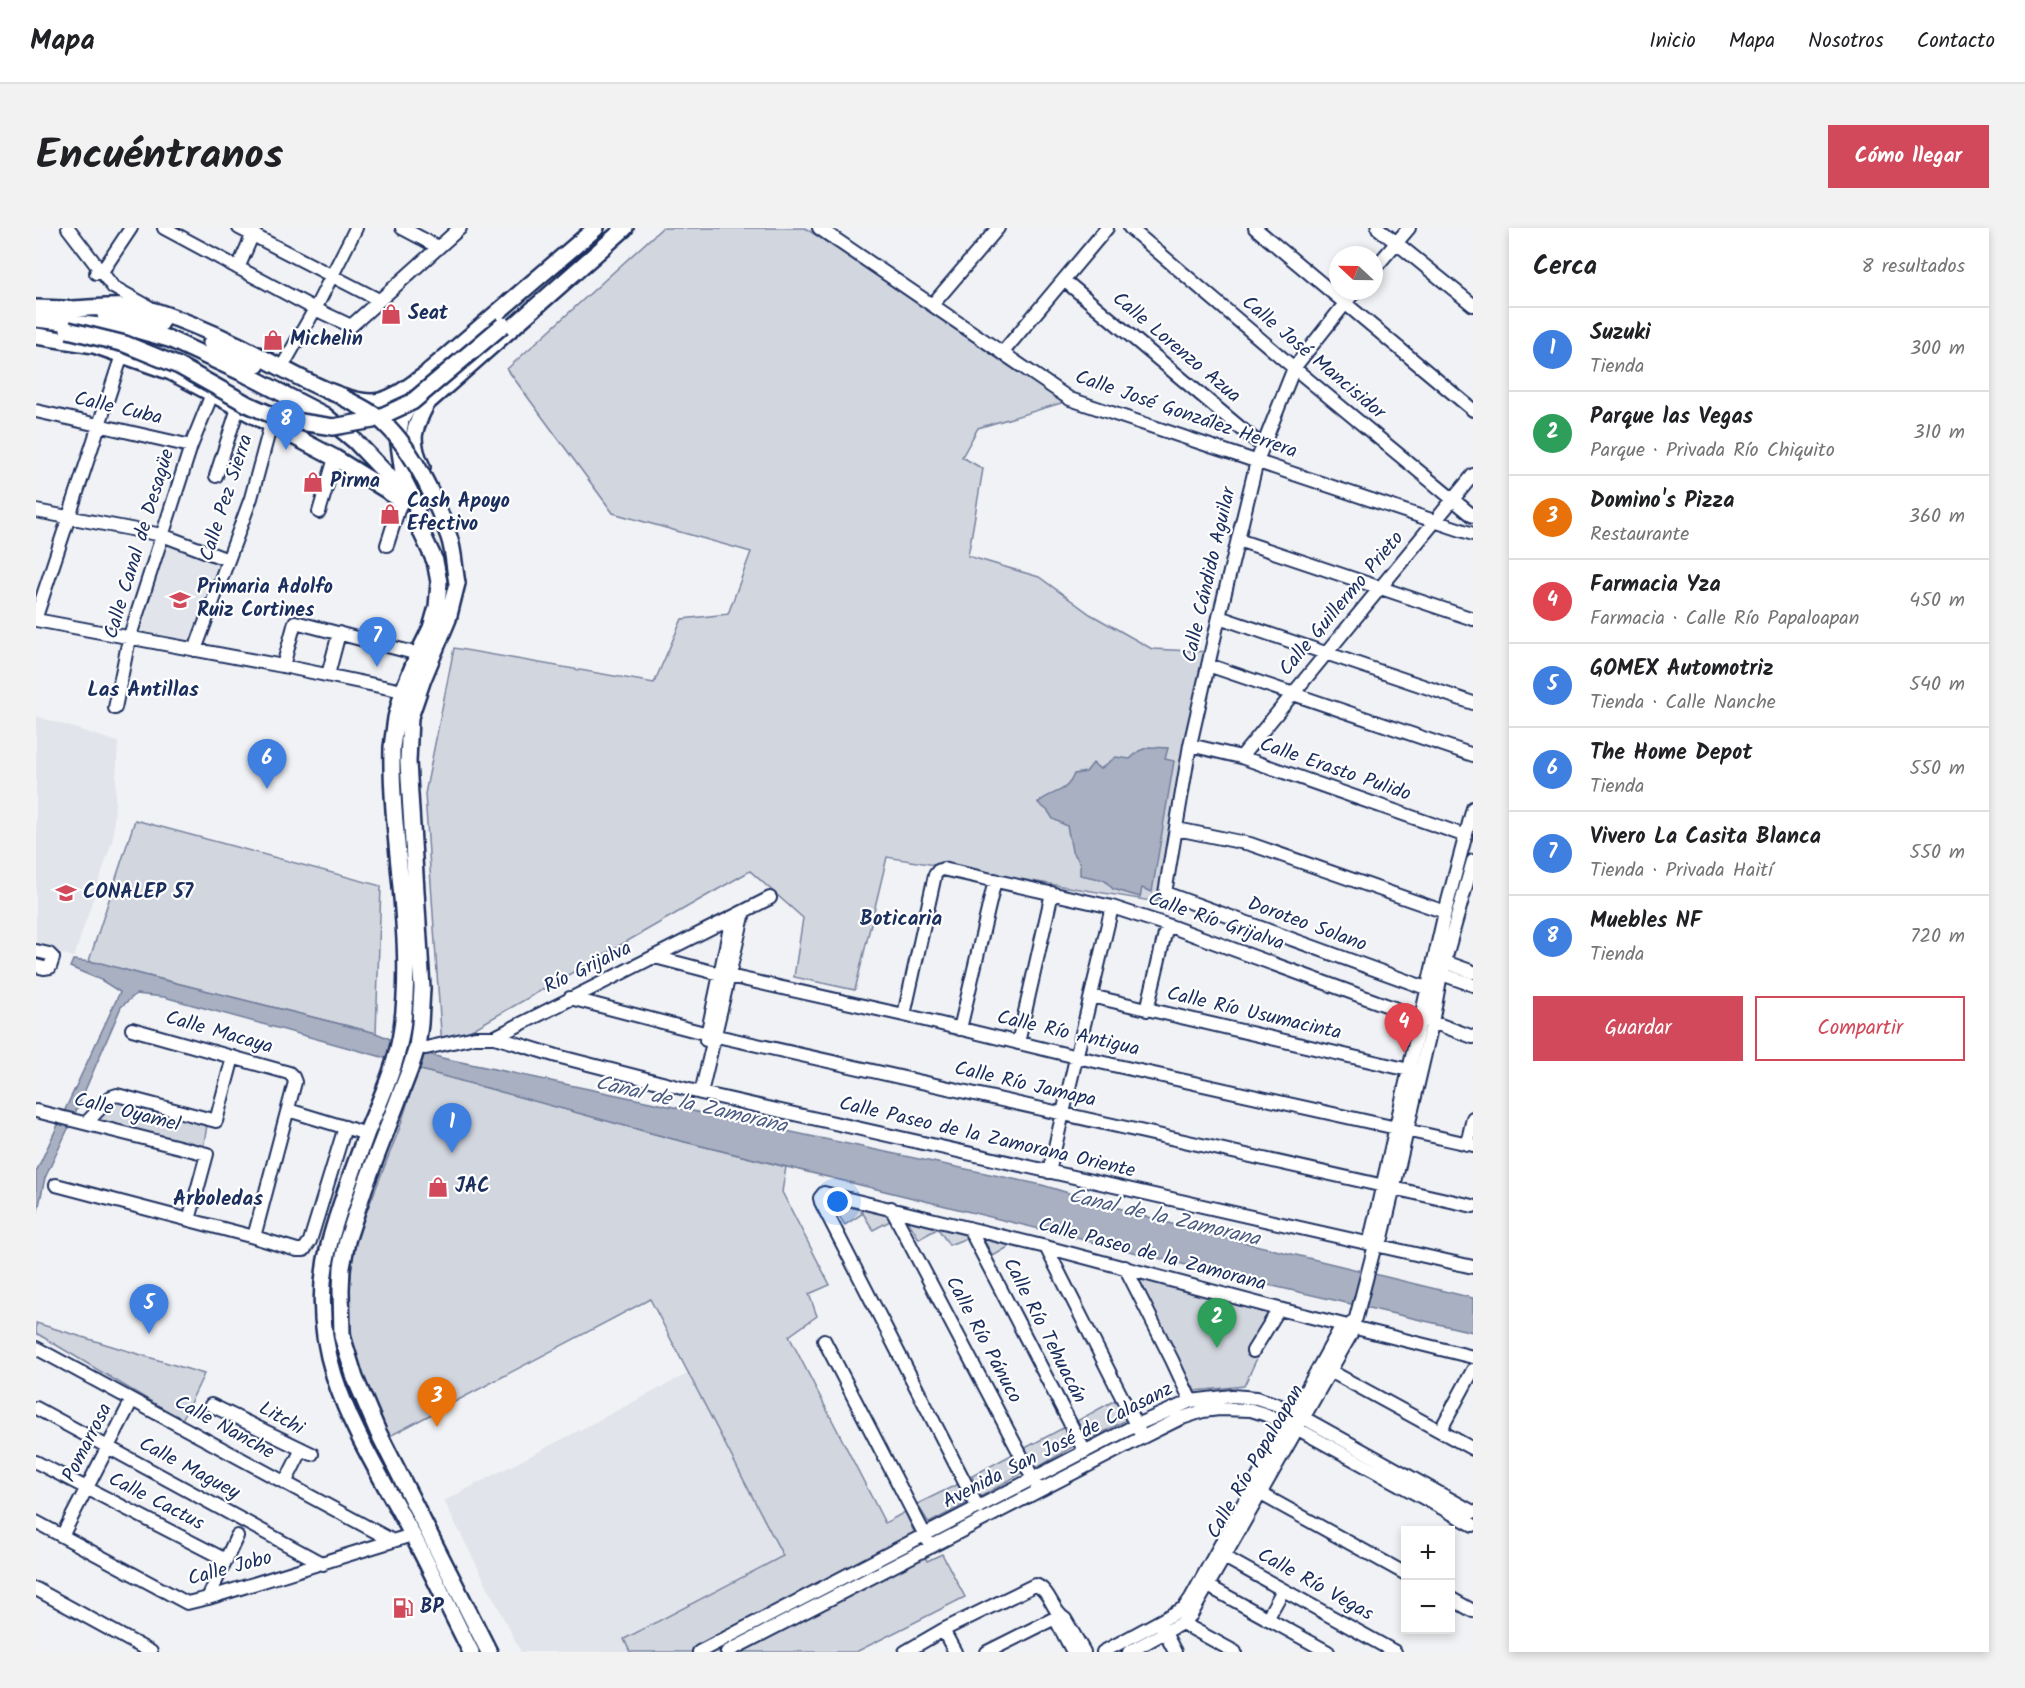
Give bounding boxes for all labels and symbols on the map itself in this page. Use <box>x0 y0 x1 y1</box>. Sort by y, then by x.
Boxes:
north arrow <box>1329 246 1383 300</box>
street label: Calle Lorenzo Azua <box>1104 284 1248 412</box>
street label: Calle José Mancisidor <box>1234 288 1393 429</box>
place label: Seat <box>408 298 449 330</box>
shop icon: Seat <box>379 302 403 326</box>
place label: Michelin <box>290 324 363 356</box>
shop icon: Michelin <box>261 328 285 352</box>
street label: Calle José González Herrera <box>1070 362 1302 468</box>
street label: Calle Cuba <box>71 383 165 435</box>
pin: 8 <box>266 400 306 450</box>
street label: Calle Pez Sierra <box>191 430 263 566</box>
street label: Calle Canal de Desagüe <box>96 445 184 643</box>
place label: Pirma <box>330 466 380 498</box>
shop icon: Pirma <box>301 470 325 494</box>
street label: Calle Cándido Aguilar <box>1174 483 1246 666</box>
place label: Cash Apoyo Efectivo <box>407 486 510 541</box>
shop icon: Cash Apoyo Efectivo <box>378 502 402 526</box>
street label: Calle Guillermo Prieto <box>1271 524 1413 684</box>
place label: Primaria Adolfo Ruiz Cortines <box>197 572 333 627</box>
school or university icon: Primaria Adolfo Ruiz Cortines <box>168 588 192 612</box>
pin: 7 <box>358 618 396 667</box>
district label: Las Antillas <box>87 674 199 707</box>
street label: Calle Erasto Pulido <box>1255 729 1415 811</box>
pin: 6 <box>248 740 286 789</box>
place label: CONALEP 57 <box>83 877 194 909</box>
school or university icon: CONALEP 57 <box>54 881 78 905</box>
street label: Calle Río Grijalva <box>1143 884 1289 960</box>
street label: Doroteo Solano <box>1243 889 1371 961</box>
district label: Boticaria <box>860 903 942 936</box>
street label: Río Grijalva <box>539 933 637 1003</box>
street label: Calle Río Usumacinta <box>1163 978 1345 1050</box>
street label: Calle Macaya <box>162 1002 276 1064</box>
street label: Calle Río Antigua <box>994 1002 1142 1066</box>
pin: 4 <box>1384 1004 1424 1053</box>
street label: Calle Río Jamapa <box>951 1053 1099 1117</box>
water label: Canal de la Zamorana <box>592 1067 791 1143</box>
street label: Calle Oyamel <box>70 1084 184 1142</box>
street label: Calle Paseo de la Zamorana Oriente <box>836 1088 1138 1188</box>
pin: 1 <box>432 1104 472 1153</box>
place label: JAC <box>455 1171 490 1203</box>
shop icon: JAC <box>426 1175 450 1199</box>
water label: Canal de la Zamorana <box>1065 1180 1264 1256</box>
district label: Arboledas <box>173 1183 263 1216</box>
your location <box>823 1187 852 1216</box>
street label: Calle Paseo de la Zamorana <box>1034 1209 1270 1301</box>
street label: Calle Río Tehuacán <box>993 1252 1095 1410</box>
street label: Calle Río Pánuco <box>936 1271 1030 1409</box>
pin: 5 <box>130 1284 168 1334</box>
pin: 2 <box>1198 1298 1236 1348</box>
street label: Avenida San José de Calasanz <box>937 1374 1179 1518</box>
pin: 3 <box>418 1378 456 1427</box>
street label: Calle Río Papaloapan <box>1199 1379 1313 1545</box>
street label: Calle Nanche <box>168 1387 280 1469</box>
street label: Litchi <box>252 1393 311 1445</box>
street label: Pomarrosa <box>54 1398 122 1488</box>
street label: Calle Maguey <box>133 1429 246 1509</box>
street label: Calle Cactus <box>102 1464 210 1540</box>
street label: Calle Río Vegas <box>1251 1540 1379 1630</box>
street label: Calle Jobo <box>184 1542 276 1596</box>
place label: BP <box>420 1592 444 1624</box>
fuel station icon: BP <box>391 1596 415 1620</box>

